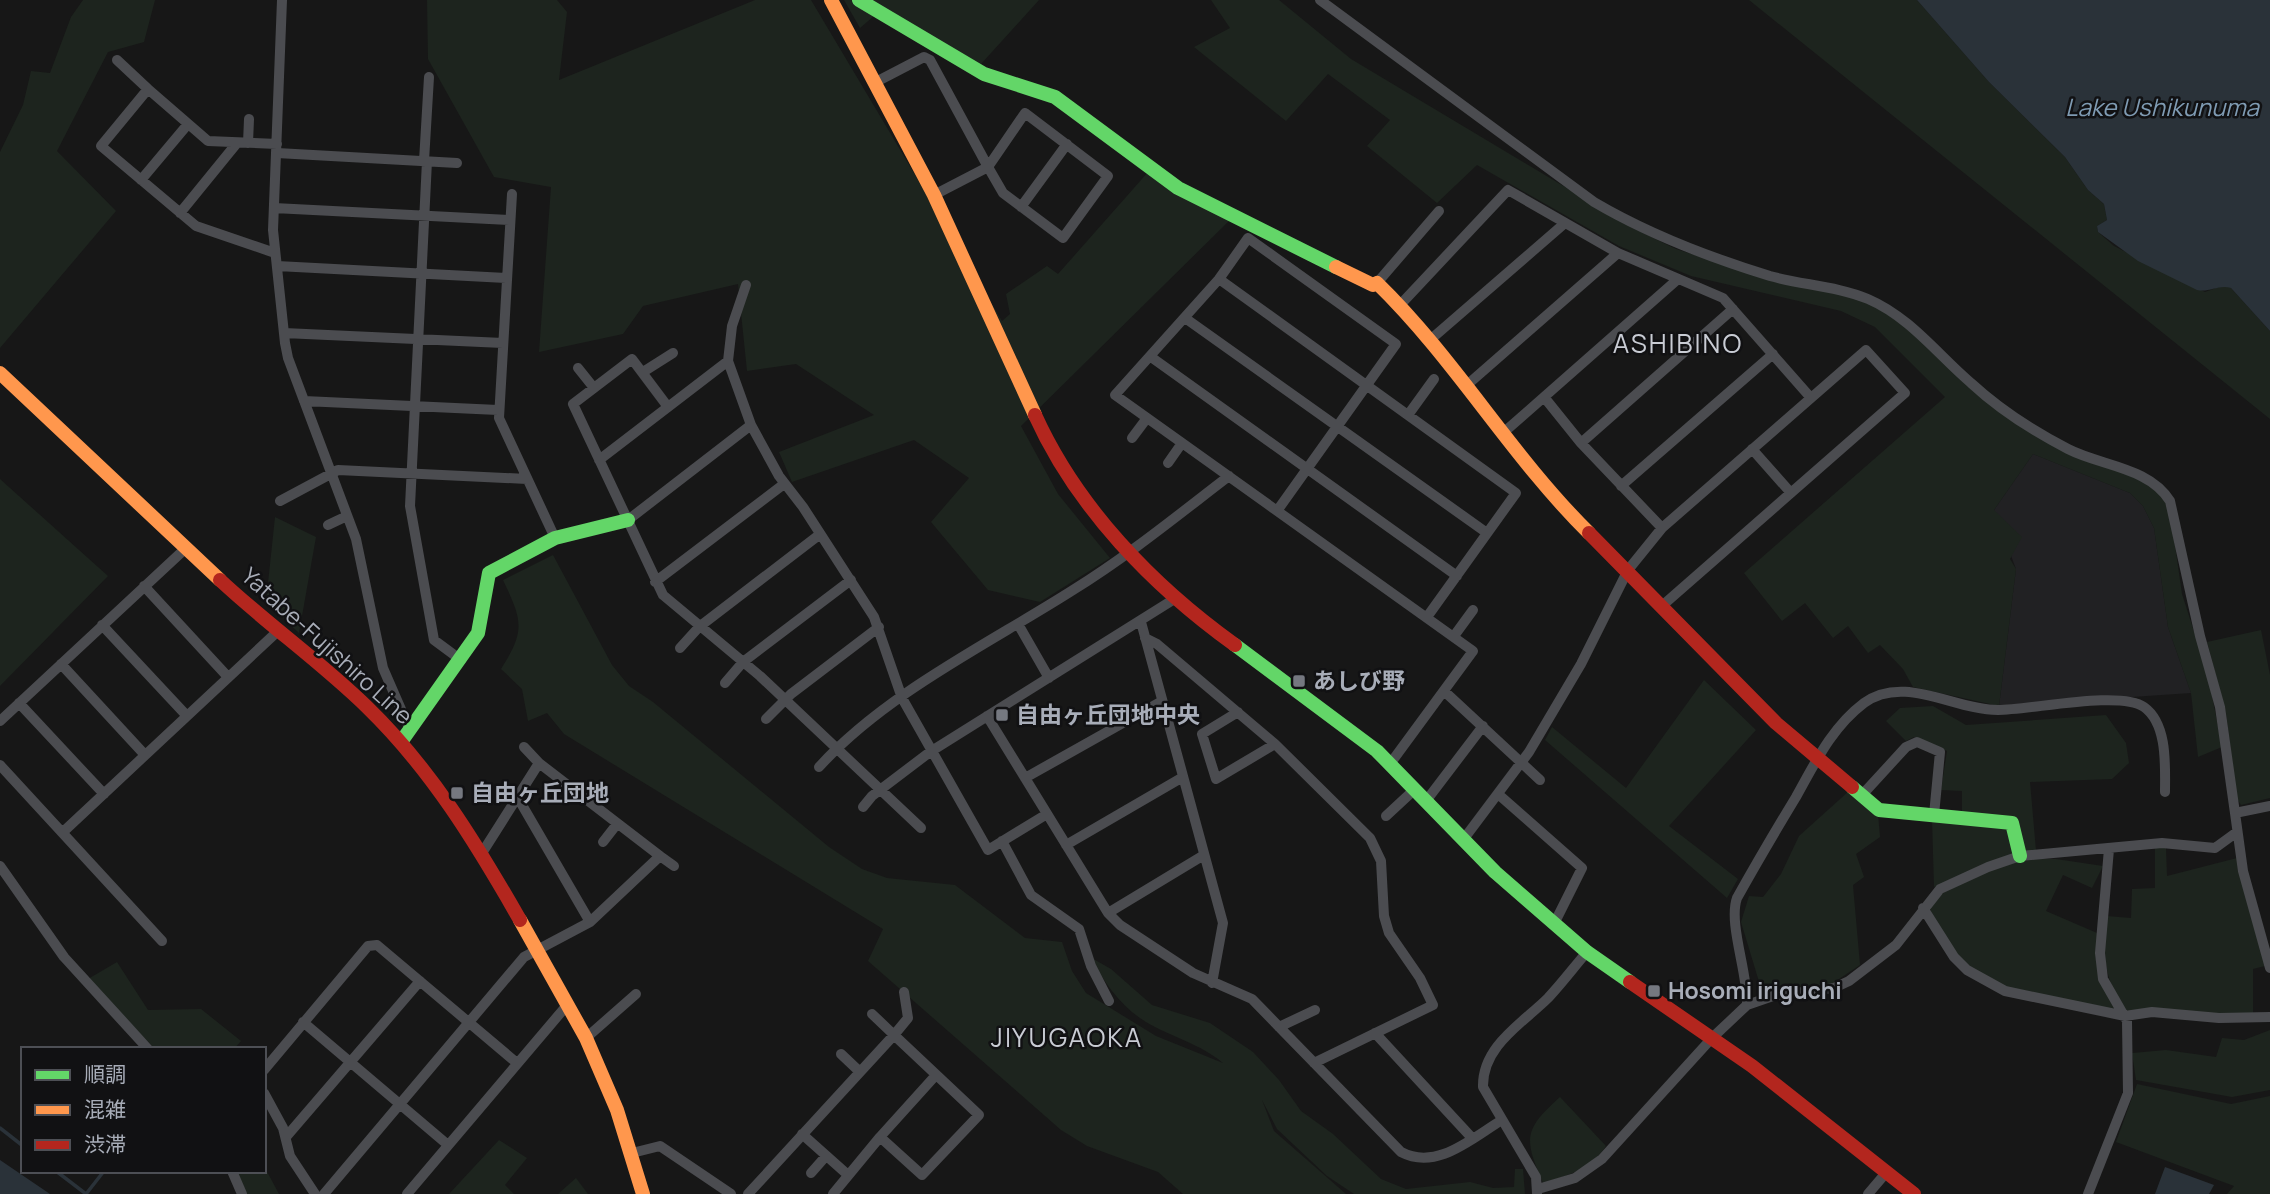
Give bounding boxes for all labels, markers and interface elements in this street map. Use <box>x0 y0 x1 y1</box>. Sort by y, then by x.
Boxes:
water label: Lake Ushikunuma <box>2065 90 2261 123</box>
district label: ASHIBINO <box>1613 325 1743 361</box>
street label: Yatabe-Fujishiro Line <box>235 560 420 731</box>
place label: あしび野 <box>1313 664 1405 696</box>
marker: あしび野 <box>1291 673 1307 689</box>
place label: 自由ヶ丘団地中央 <box>1016 698 1200 730</box>
marker: 自由ヶ丘団地中央 <box>994 707 1010 723</box>
place label: 自由ヶ丘団地 <box>471 776 609 808</box>
marker: 自由ヶ丘団地 <box>449 785 465 801</box>
place label: Hosomi iriguchi <box>1668 974 1842 1006</box>
marker: Hosomi iriguchi <box>1646 983 1662 999</box>
district label: JIYUGAOKA <box>991 1019 1143 1055</box>
legend <box>21 1047 266 1173</box>
text: 順調 <box>84 1060 126 1088</box>
text: 混雑 <box>84 1095 126 1123</box>
text: 渋滞 <box>84 1130 126 1158</box>

